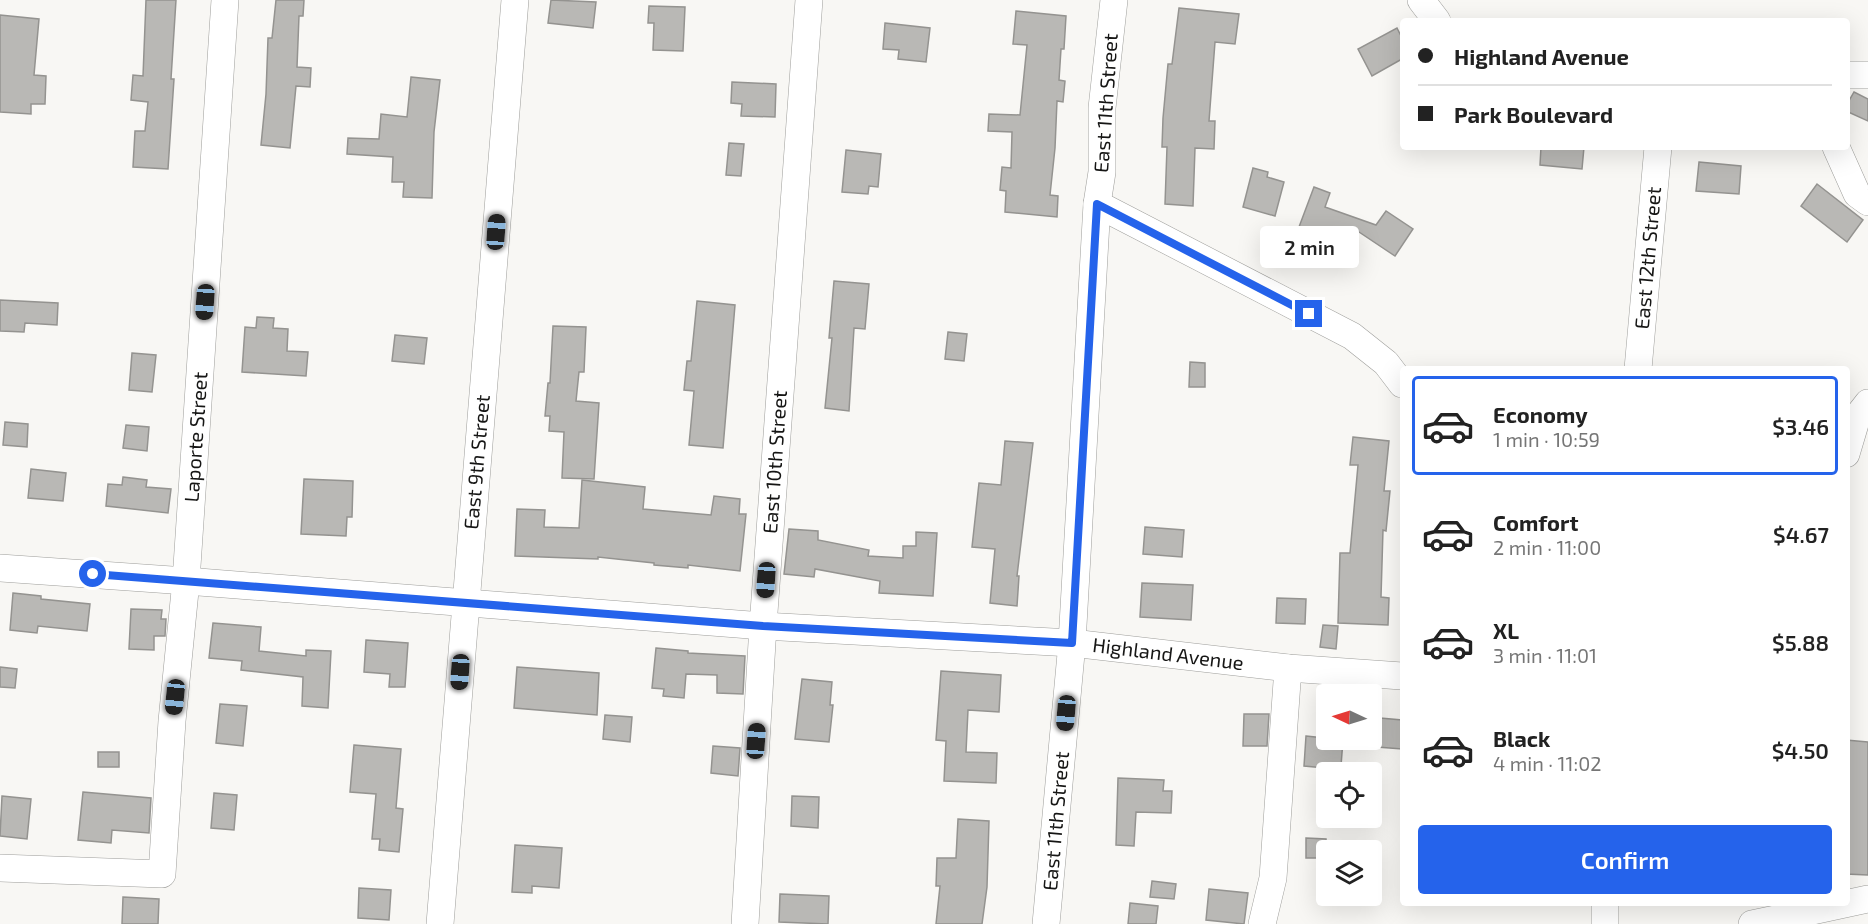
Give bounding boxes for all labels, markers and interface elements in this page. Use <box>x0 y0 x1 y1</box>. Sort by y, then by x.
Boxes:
street label: East 11th Street <box>1088 32 1122 173</box>
text: Highland Avenue <box>1454 43 1629 69</box>
text: Park Boulevard <box>1454 101 1613 127</box>
street label: East 12th Street <box>1629 185 1665 330</box>
car <box>486 213 506 251</box>
callout: 2 min <box>1260 227 1358 269</box>
text: 2 min <box>1284 235 1335 259</box>
car <box>195 283 215 321</box>
route end <box>1295 300 1322 327</box>
street label: Laporte Street <box>178 371 212 503</box>
street label: East 10th Street <box>757 389 791 534</box>
street label: East 9th Street <box>458 393 494 530</box>
icon: car <box>1421 399 1475 453</box>
text: Economy <box>1493 401 1588 427</box>
text: $3.46 <box>1772 413 1829 439</box>
text: 1 min · 10:59 <box>1493 427 1600 451</box>
icon: car <box>1421 507 1475 561</box>
text: Comfort <box>1493 509 1578 535</box>
text: $4.67 <box>1773 521 1829 547</box>
text: 2 min · 11:00 <box>1493 535 1601 559</box>
route start <box>79 560 106 587</box>
car <box>756 561 776 599</box>
icon: car <box>1421 615 1475 669</box>
text: XL <box>1493 617 1519 643</box>
text: $5.88 <box>1772 629 1829 655</box>
street label: Highland Avenue <box>1091 632 1245 674</box>
text: 3 min · 11:01 <box>1493 643 1597 667</box>
car <box>450 653 470 691</box>
car <box>164 678 186 716</box>
north arrow <box>1316 684 1382 750</box>
map controls <box>1316 684 1382 906</box>
car <box>1055 694 1077 732</box>
car <box>746 722 766 760</box>
icon: car <box>1421 723 1475 777</box>
text: Black <box>1493 725 1550 751</box>
text: $4.50 <box>1772 737 1829 763</box>
street label: East 11th Street <box>1037 750 1073 892</box>
text: 4 min · 11:02 <box>1493 751 1601 775</box>
button: locate <box>1316 762 1382 828</box>
button: Confirm <box>1418 825 1832 894</box>
button: layers <box>1316 840 1382 906</box>

